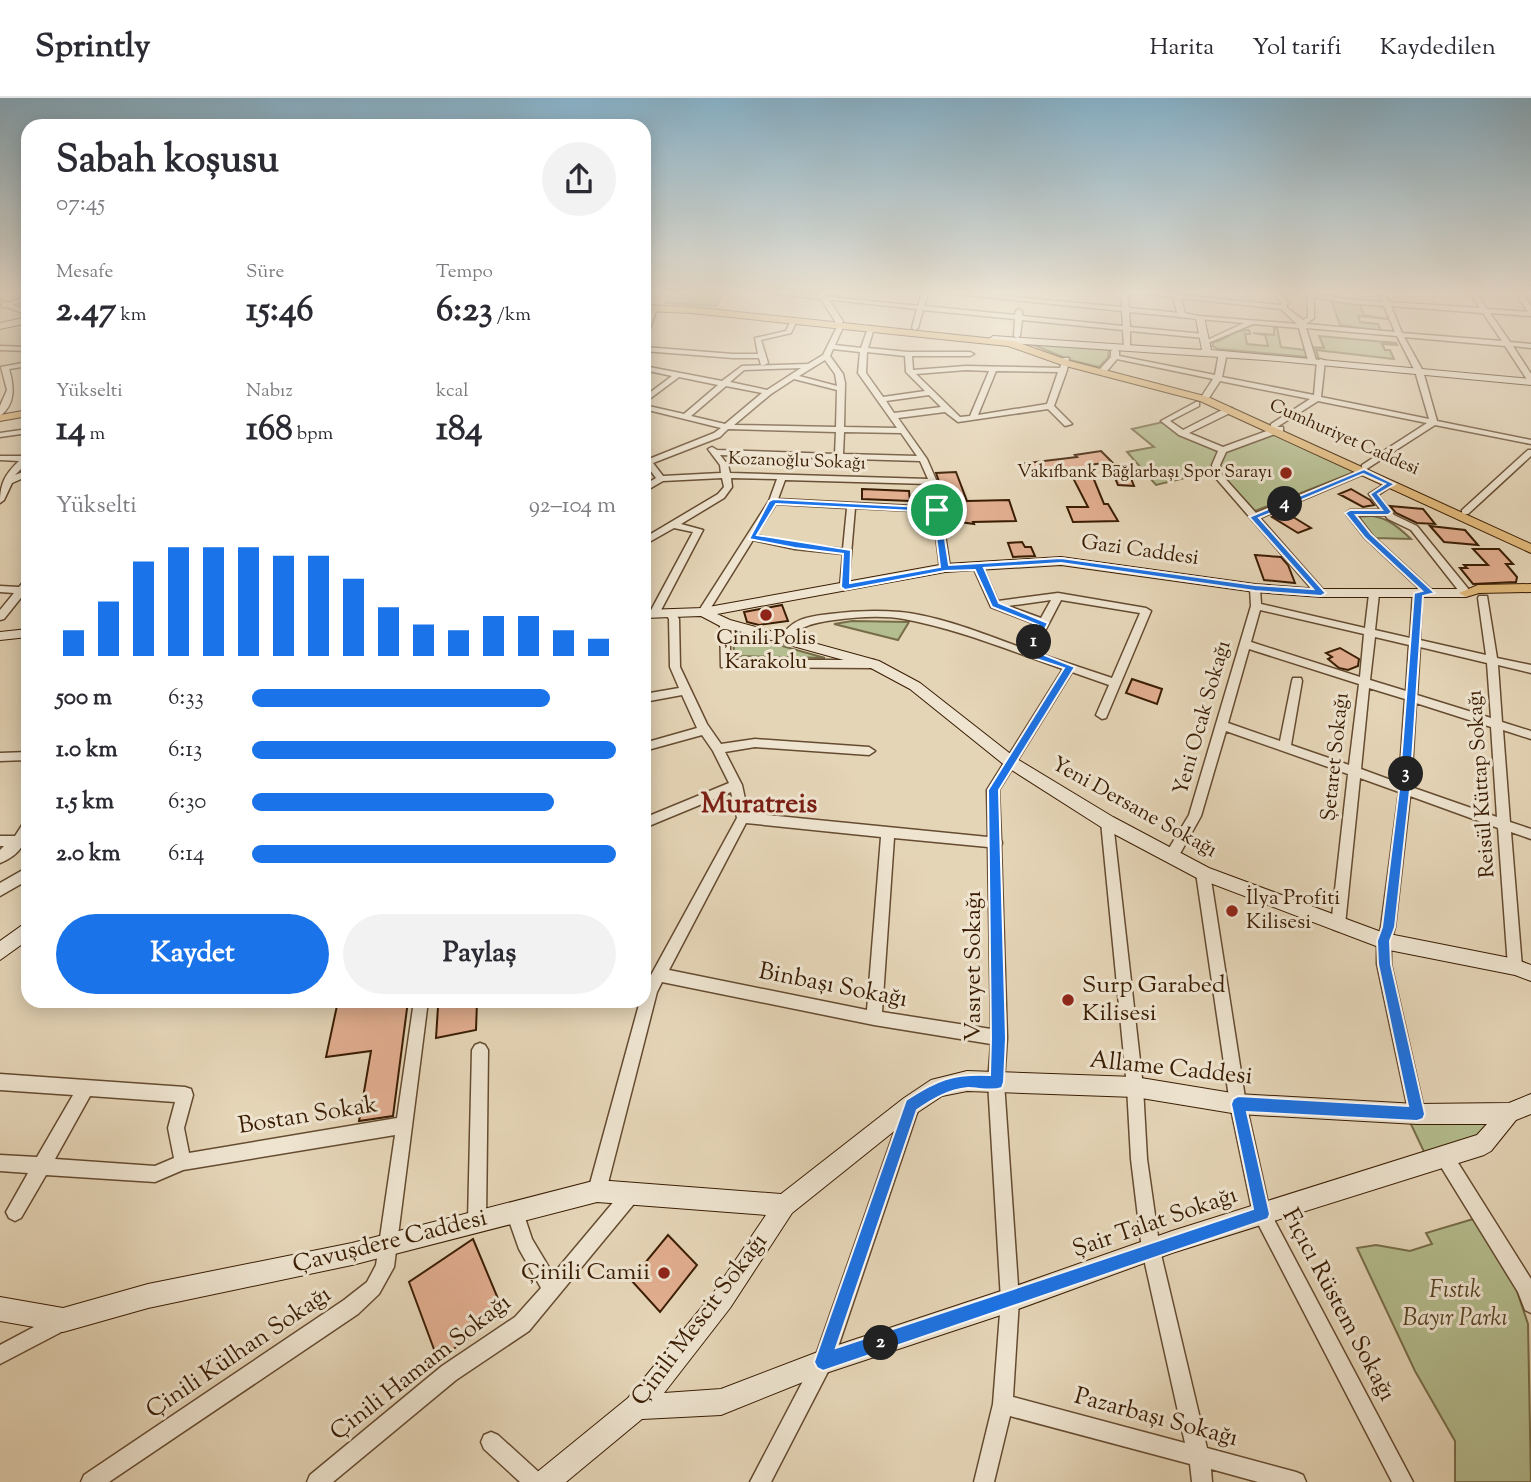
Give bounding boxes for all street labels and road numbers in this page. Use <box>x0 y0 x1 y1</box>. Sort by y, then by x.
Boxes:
street label: Cumhuriyet Caddesi <box>1265 393 1423 483</box>
street label: Kozanoğlu Sokağı <box>728 447 866 477</box>
street label: Gazi Caddesi <box>1079 528 1201 574</box>
street label: Yeni Ocak Sokağı <box>1167 637 1239 799</box>
street label: Reisül Küttap Sokağı <box>1460 689 1504 879</box>
street label: Şetaret Sokağı <box>1314 691 1358 823</box>
street label: Yeni Dersane Sokağı <box>1046 750 1222 866</box>
street label: Vasıyet Sokağı <box>957 890 991 1041</box>
street label: Binbaşı Sokağı <box>756 955 911 1017</box>
street label: Allame Caddesi <box>1088 1044 1254 1094</box>
street label: Bostan Sokak <box>236 1088 380 1144</box>
street label: Şair Talat Sokağı <box>1068 1179 1242 1267</box>
street label: Çavuşdere Caddesi <box>289 1201 491 1283</box>
street label: Fıçıcı Rüstem Sokağı <box>1273 1203 1403 1408</box>
street label: Çinili Mescit Sokağı <box>624 1226 776 1413</box>
street label: Çinili Külhan Sokağı <box>140 1278 338 1428</box>
street label: Çinili Hamam Sokağı <box>323 1286 519 1449</box>
street label: Pazarbaşı Sokağı <box>1070 1380 1242 1456</box>

